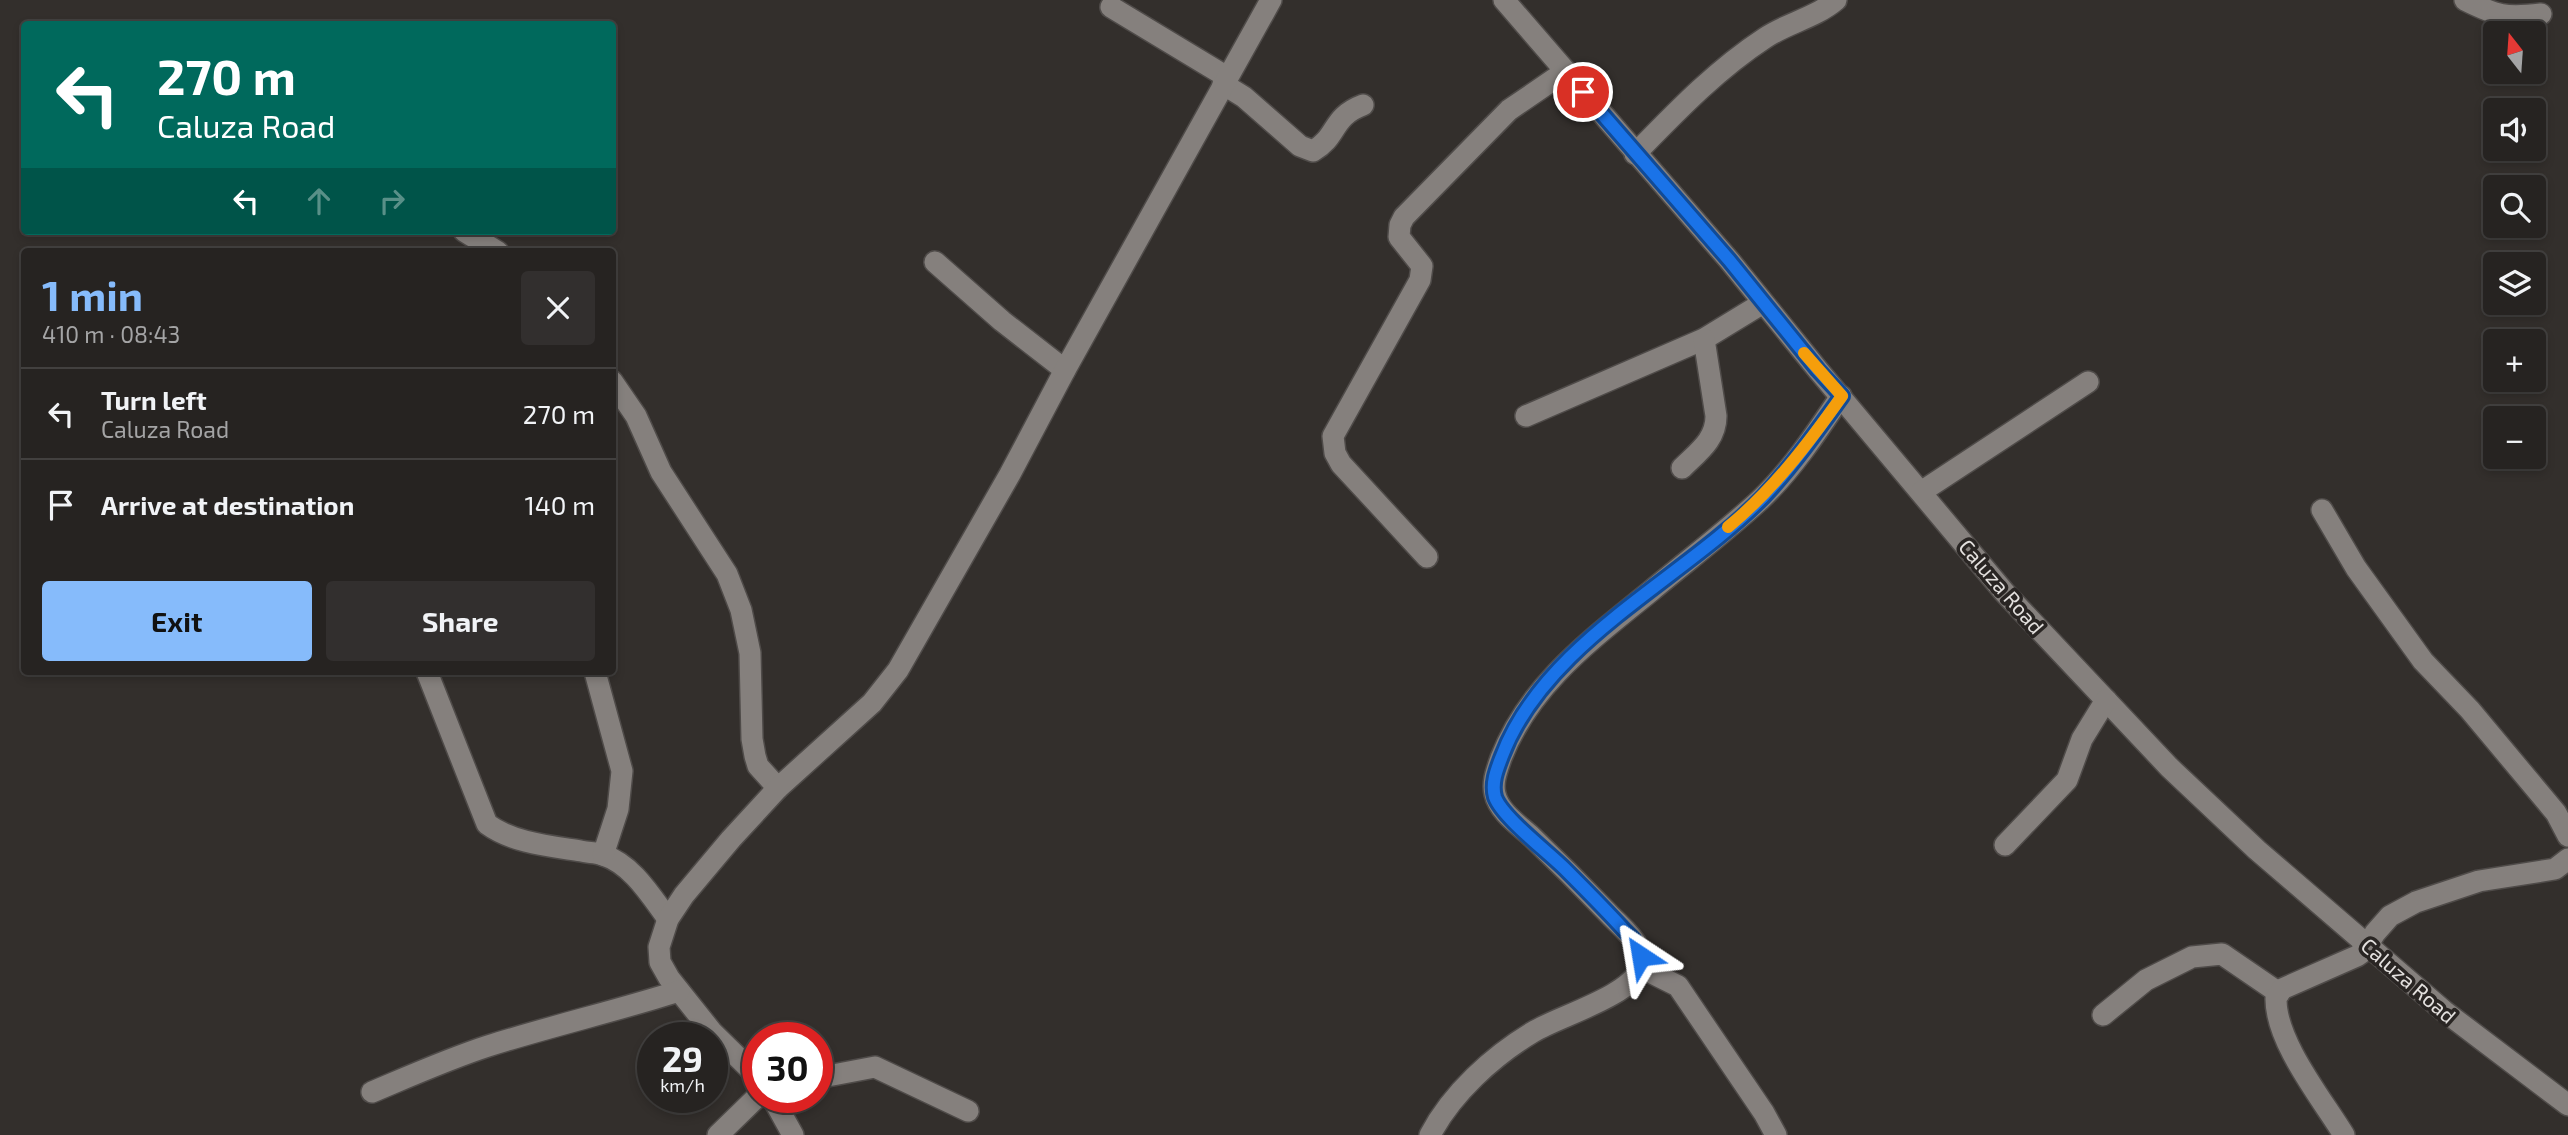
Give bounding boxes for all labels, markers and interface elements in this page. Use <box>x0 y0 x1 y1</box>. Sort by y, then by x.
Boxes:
north arrow <box>2483 21 2546 84</box>
map controls <box>2483 21 2546 469</box>
text: 270 m <box>157 46 296 105</box>
icon: left <box>42 49 133 140</box>
pin <box>1553 62 1613 122</box>
icon: arrive <box>1564 73 1602 111</box>
button: sound <box>2483 98 2546 161</box>
text: Caluza Road <box>157 106 335 144</box>
button: search <box>2483 175 2546 238</box>
icon: left <box>227 182 265 220</box>
icon: ahead <box>300 182 338 220</box>
icon: right <box>373 182 411 220</box>
button: layers <box>2483 252 2546 315</box>
text: 1 min <box>42 269 143 319</box>
button: close <box>521 271 595 345</box>
text: 410 m · 08:43 <box>42 320 180 348</box>
button: + <box>2483 329 2546 392</box>
text: Turn left <box>101 384 207 415</box>
icon: left <box>42 395 80 433</box>
text: 270 m <box>523 398 595 429</box>
button: − <box>2483 406 2546 469</box>
text: Caluza Road <box>101 415 229 443</box>
icon: arrive <box>42 486 80 524</box>
text: Arrive at destination <box>101 489 354 520</box>
text: 140 m <box>524 489 595 520</box>
street label: Caluza Road <box>1954 534 2050 638</box>
button: Exit <box>42 581 312 661</box>
button: Share <box>326 581 595 661</box>
position arrow <box>1604 919 1678 993</box>
street label: Caluza Road <box>2357 932 2461 1028</box>
speed limit sign: 30 <box>742 1022 833 1113</box>
text: 29 <box>662 1037 703 1079</box>
text: km/h <box>660 1074 705 1096</box>

